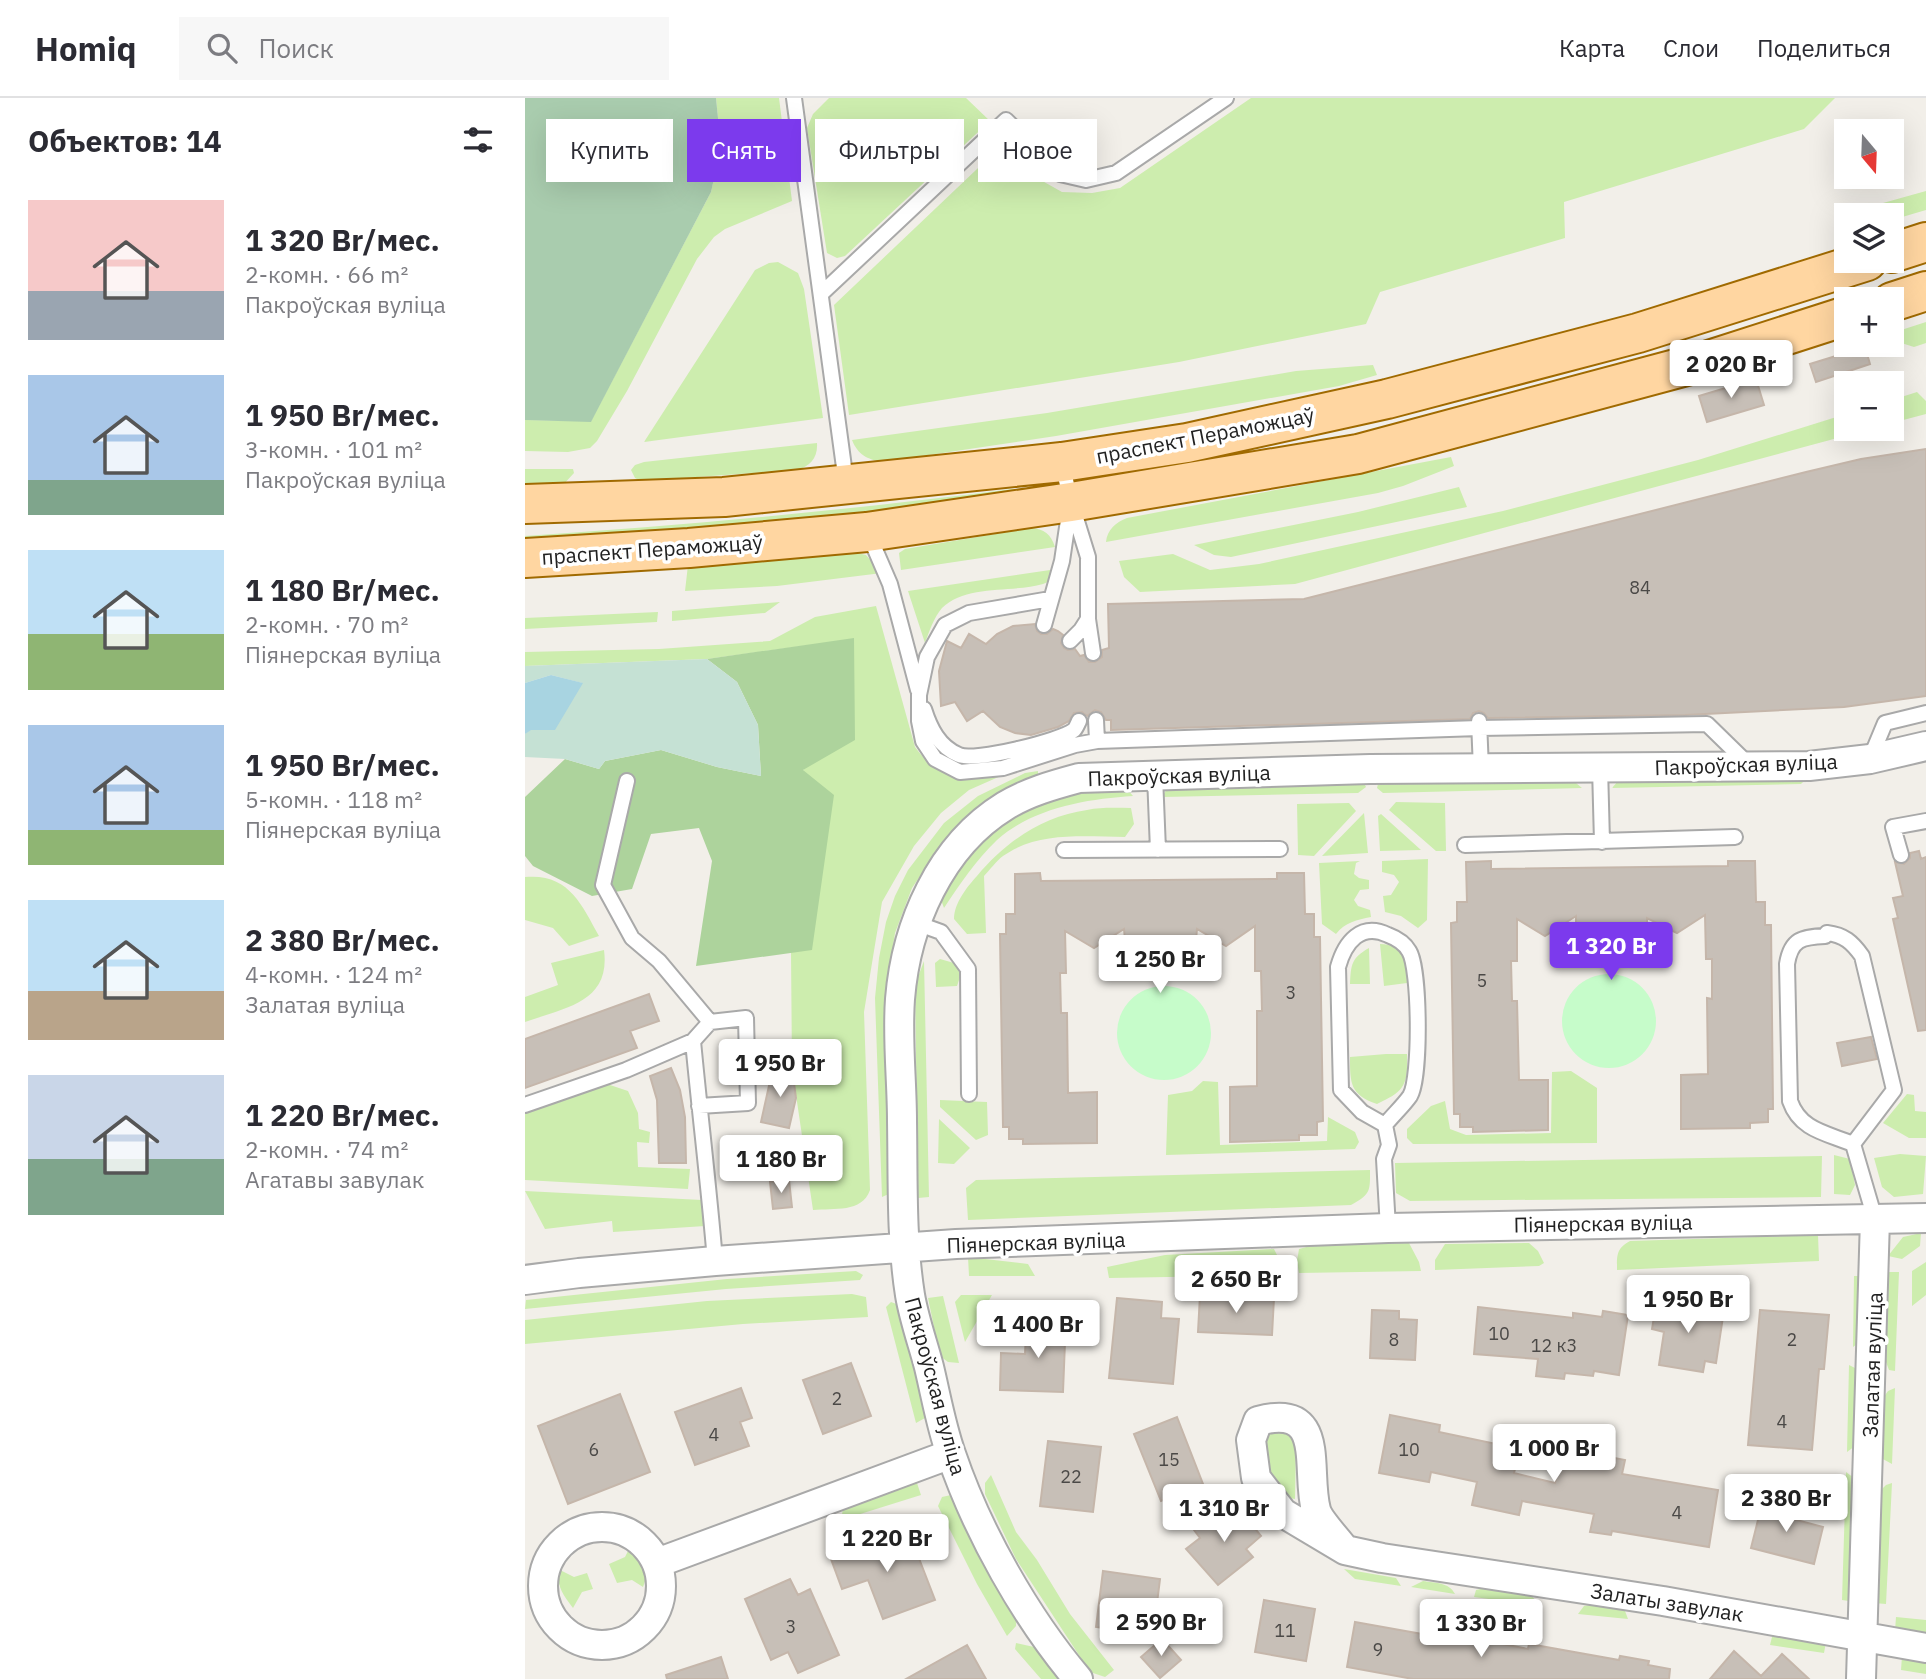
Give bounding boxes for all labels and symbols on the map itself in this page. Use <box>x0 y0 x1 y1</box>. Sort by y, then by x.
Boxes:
north arrow <box>1834 119 1904 189</box>
pin: 2 020 Br <box>1659 341 1803 400</box>
street label: праспект Пераможцаў <box>1093 400 1317 470</box>
street label: праспект Пераможцаў <box>540 527 764 571</box>
house number: 84 <box>1629 576 1651 599</box>
street label: Пакроўская вуліца <box>1654 747 1838 781</box>
street label: Пакроўская вуліца <box>1087 758 1271 792</box>
pin: 1 320 Br <box>1539 922 1683 982</box>
pin: 1 250 Br <box>1088 936 1232 995</box>
house number: 5 <box>1477 969 1487 992</box>
house number: 3 <box>1286 981 1296 1004</box>
pin: 1 950 Br <box>708 1040 852 1099</box>
pin: 1 180 Br <box>709 1136 853 1195</box>
street label: Піянерская вуліца <box>1513 1207 1693 1239</box>
street label: Піянерская вуліца <box>946 1225 1126 1259</box>
pin: 2 650 Br <box>1164 1256 1308 1315</box>
pin: 1 950 Br <box>1616 1276 1760 1335</box>
street label: Залатая вуліца <box>1855 1291 1889 1439</box>
street label: Пакроўская вуліца <box>899 1294 973 1478</box>
pin: 1 400 Br <box>966 1300 1110 1360</box>
house number: 10 <box>1488 1322 1510 1345</box>
house number: 8 <box>1389 1328 1399 1351</box>
house number: 2 <box>1787 1328 1797 1351</box>
house number: 12 к3 <box>1531 1334 1577 1357</box>
house number: 2 <box>832 1387 842 1410</box>
house number: 4 <box>1777 1410 1788 1433</box>
house number: 4 <box>709 1423 720 1446</box>
pin: 1 000 Br <box>1482 1424 1626 1484</box>
house number: 6 <box>589 1438 599 1461</box>
house number: 10 <box>1398 1438 1420 1461</box>
house number: 15 <box>1158 1448 1180 1471</box>
house number: 22 <box>1060 1465 1082 1488</box>
pin: 2 380 Br <box>1714 1474 1858 1534</box>
pin: 1 310 Br <box>1152 1484 1296 1544</box>
house number: 4 <box>1672 1501 1683 1524</box>
pin: 1 220 Br <box>815 1514 959 1574</box>
street label: Залаты завулак <box>1588 1576 1746 1628</box>
pin: 2 590 Br <box>1089 1598 1233 1658</box>
pin: 1 330 Br <box>1409 1600 1553 1659</box>
house number: 3 <box>786 1615 796 1638</box>
house number: 11 <box>1274 1619 1296 1642</box>
house number: 9 <box>1373 1638 1383 1661</box>

